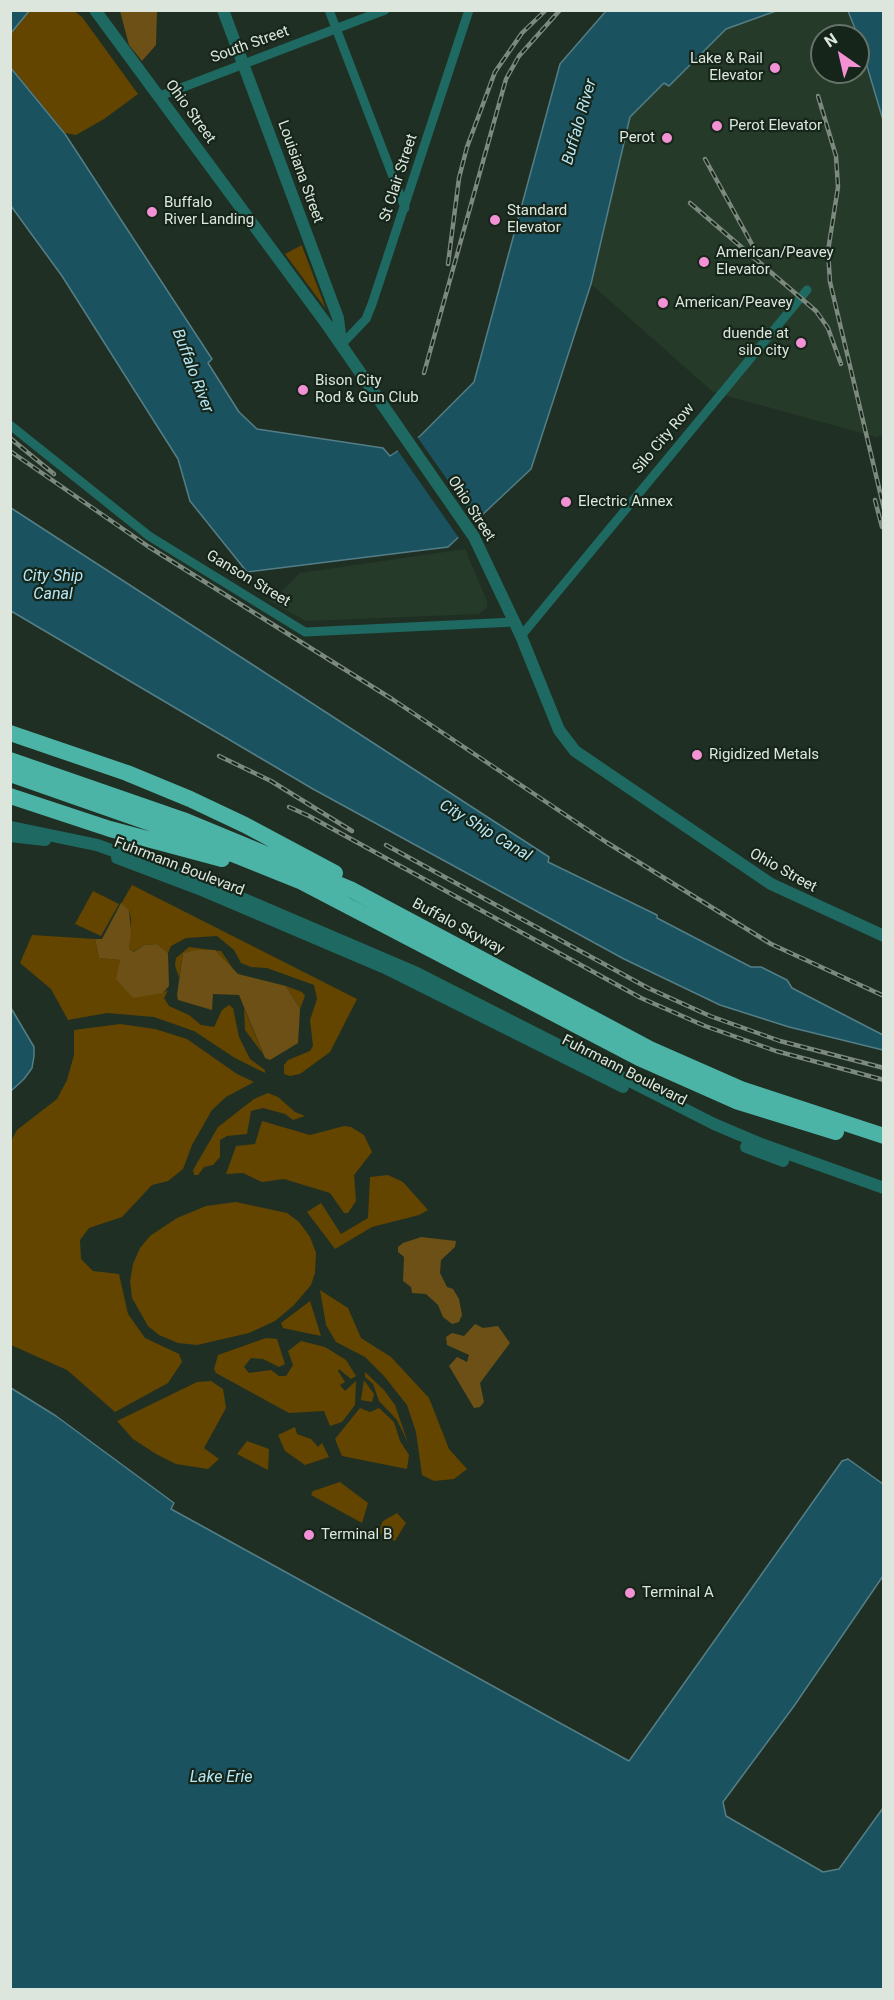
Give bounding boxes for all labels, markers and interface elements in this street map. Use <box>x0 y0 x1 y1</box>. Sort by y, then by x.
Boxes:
street label: South Street <box>208 22 292 68</box>
north arrow <box>810 24 870 84</box>
text: N <box>821 29 841 51</box>
place label: Lake & Rail Elevator <box>690 50 763 85</box>
marker: Lake & Rail Elevator <box>768 61 782 75</box>
street label: Ohio Street <box>161 77 219 147</box>
water label: Buffalo River <box>559 77 601 167</box>
place label: Perot Elevator <box>729 117 822 135</box>
street label: Louisiana Street <box>273 118 327 226</box>
marker: Perot Elevator <box>710 119 724 133</box>
place label: Perot <box>619 129 655 147</box>
marker: Perot <box>660 131 674 145</box>
street label: St Clair Street <box>376 132 422 224</box>
place label: Buffalo River Landing <box>164 194 254 229</box>
place label: Standard Elevator <box>507 202 567 237</box>
marker: Buffalo River Landing <box>145 205 159 219</box>
marker: Standard Elevator <box>488 213 502 227</box>
place label: American/Peavey Elevator <box>716 244 834 279</box>
marker: American/Peavey Elevator <box>697 255 711 269</box>
place label: American/Peavey <box>675 294 793 312</box>
marker: American/Peavey <box>656 296 670 310</box>
place label: duende at silo city <box>723 325 789 360</box>
water label: Buffalo River <box>167 326 217 416</box>
marker: duende at silo city <box>794 336 808 350</box>
place label: Bison City Rod & Gun Club <box>315 372 419 407</box>
marker: Bison City Rod & Gun Club <box>296 383 310 397</box>
street label: Silo City Row <box>629 400 699 478</box>
street label: Ohio Street <box>443 473 499 545</box>
place label: Electric Annex <box>578 493 673 511</box>
marker: Electric Annex <box>559 495 573 509</box>
street label: Ganson Street <box>203 547 293 611</box>
water label: City Ship Canal <box>23 567 83 605</box>
place label: Rigidized Metals <box>709 746 819 764</box>
marker: Rigidized Metals <box>690 748 704 762</box>
water label: City Ship Canal <box>436 796 534 866</box>
street label: Fuhrmann Boulevard <box>111 834 247 900</box>
street label: Ohio Street <box>746 845 820 897</box>
street label: Buffalo Skyway <box>409 895 507 959</box>
street label: Fuhrmann Boulevard <box>559 1032 689 1110</box>
place label: Terminal B <box>321 1526 392 1544</box>
marker: Terminal B <box>302 1528 316 1542</box>
place label: Terminal A <box>642 1584 714 1602</box>
marker: Terminal A <box>623 1586 637 1600</box>
water label: Lake Erie <box>190 1768 252 1788</box>

